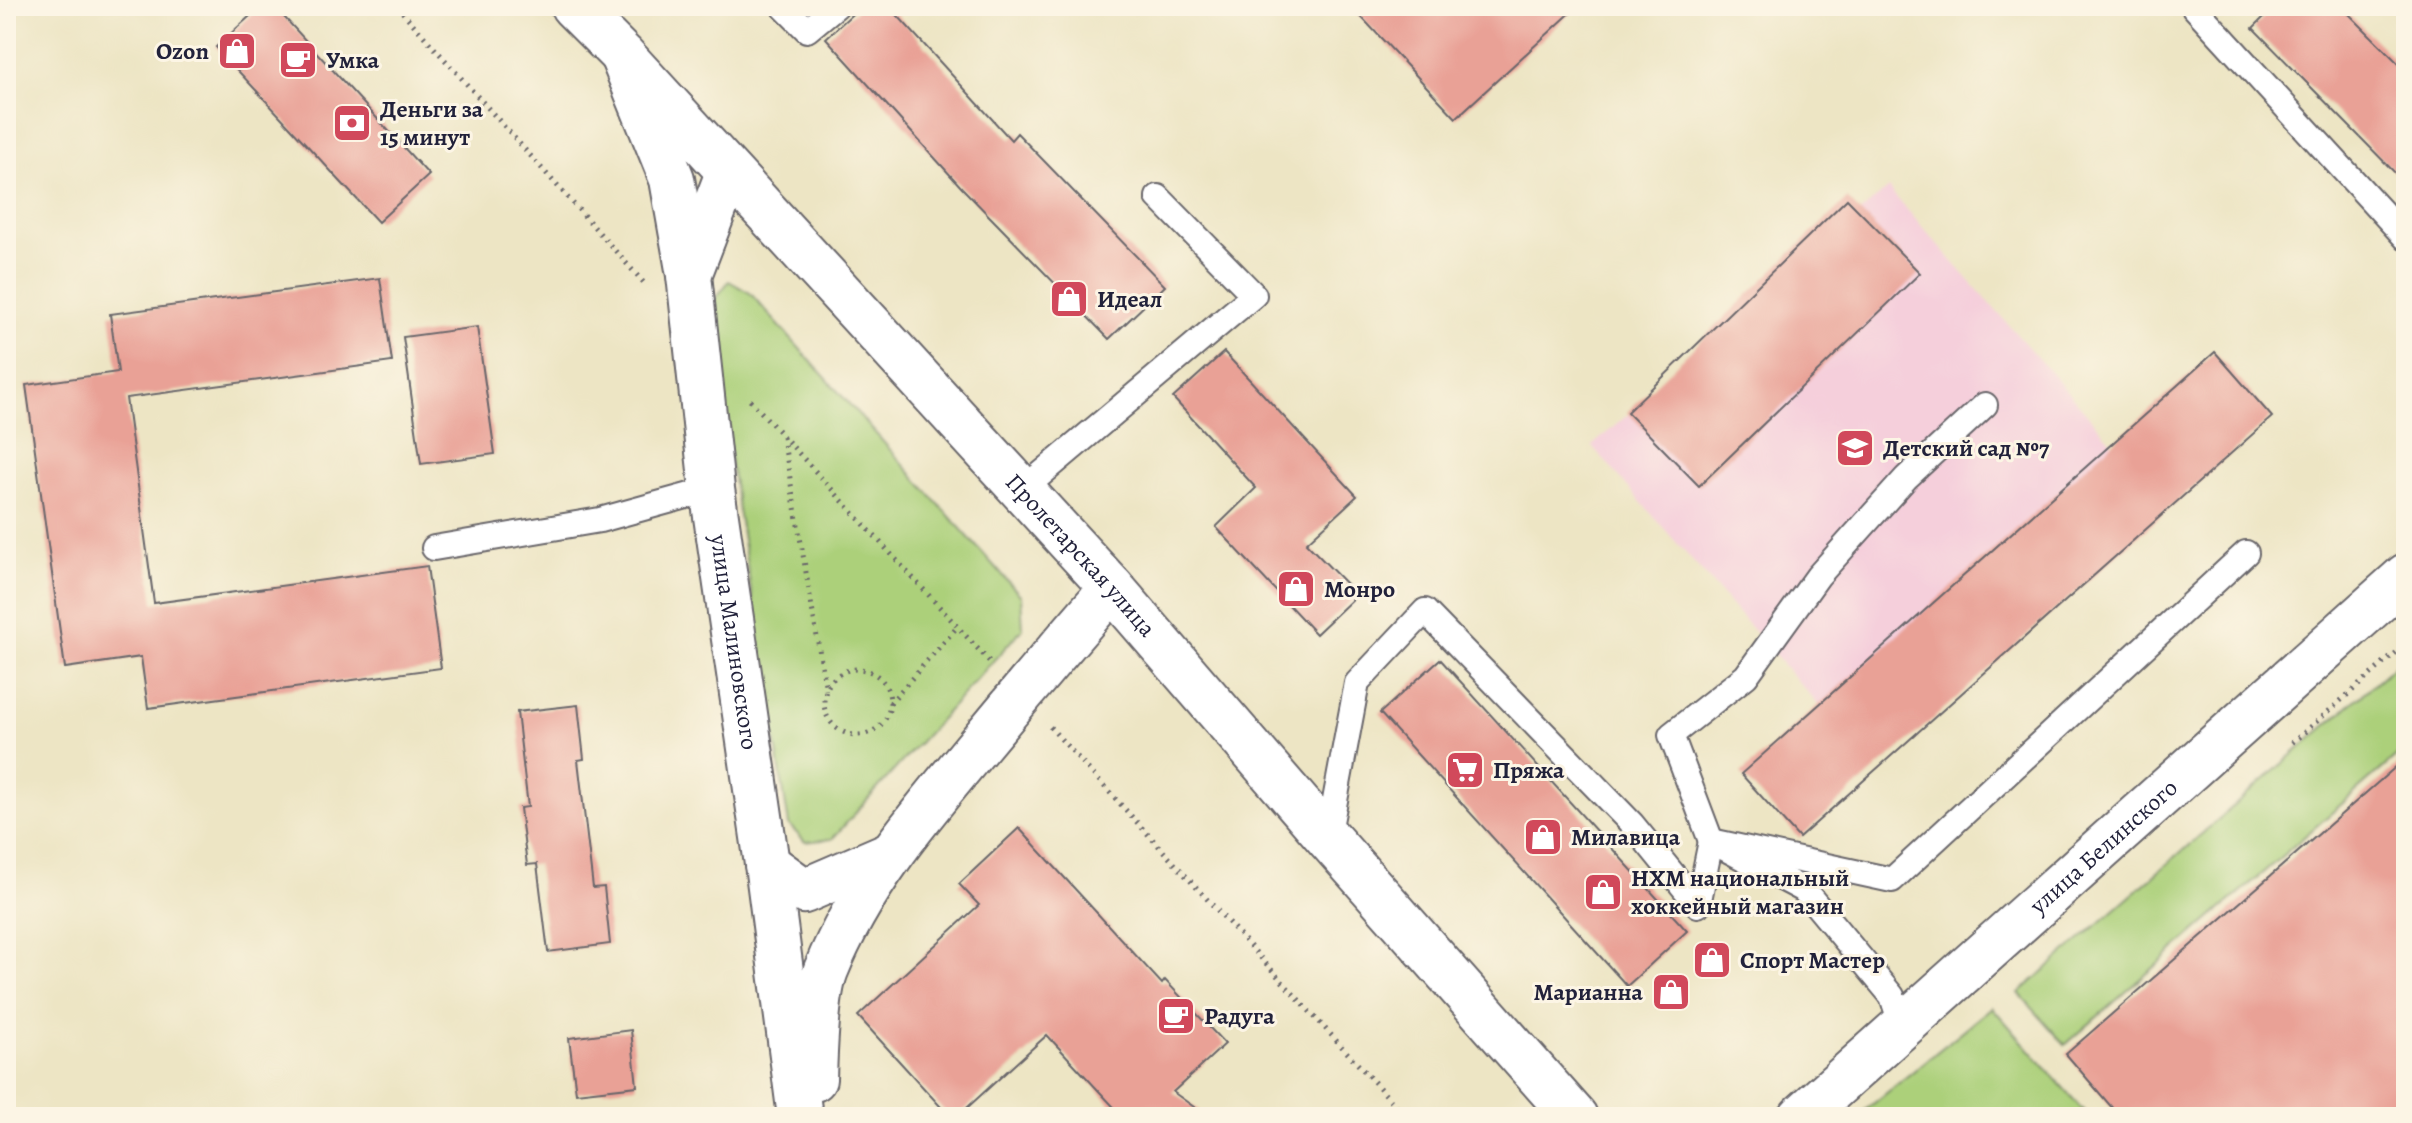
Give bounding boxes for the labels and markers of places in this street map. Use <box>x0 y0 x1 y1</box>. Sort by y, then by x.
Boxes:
shop icon: Ozon <box>216 30 258 72</box>
place label: Ozon <box>156 35 209 67</box>
cafe icon: Умка <box>277 39 319 81</box>
place label: Умка <box>326 44 380 76</box>
place label: Деньги за 15 минут <box>380 93 484 153</box>
bank icon: Деньги за 15 минут <box>331 102 373 144</box>
shop icon: Идеал <box>1048 278 1090 320</box>
place label: Идеал <box>1097 283 1162 315</box>
school or university icon: Детский сад №7 <box>1834 427 1876 469</box>
place label: Детский сад №7 <box>1883 432 2050 464</box>
shop icon: Монро <box>1275 568 1317 610</box>
place label: Монро <box>1324 573 1395 605</box>
supermarket icon: Пряжа <box>1444 749 1486 791</box>
place label: Пряжа <box>1493 754 1565 786</box>
shop icon: Милавица <box>1522 816 1564 858</box>
place label: Милавица <box>1571 821 1681 853</box>
place label: НХМ национальный хоккейный магазин <box>1631 862 1849 922</box>
shop icon: НХМ национальный хоккейный магазин <box>1582 871 1624 913</box>
shop icon: Спорт Мастер <box>1691 939 1733 981</box>
place label: Спорт Мастер <box>1740 944 1885 976</box>
shop icon: Марианна <box>1650 971 1692 1013</box>
place label: Марианна <box>1533 976 1644 1008</box>
cafe icon: Радуга <box>1155 995 1197 1037</box>
place label: Радуга <box>1204 1000 1275 1032</box>

